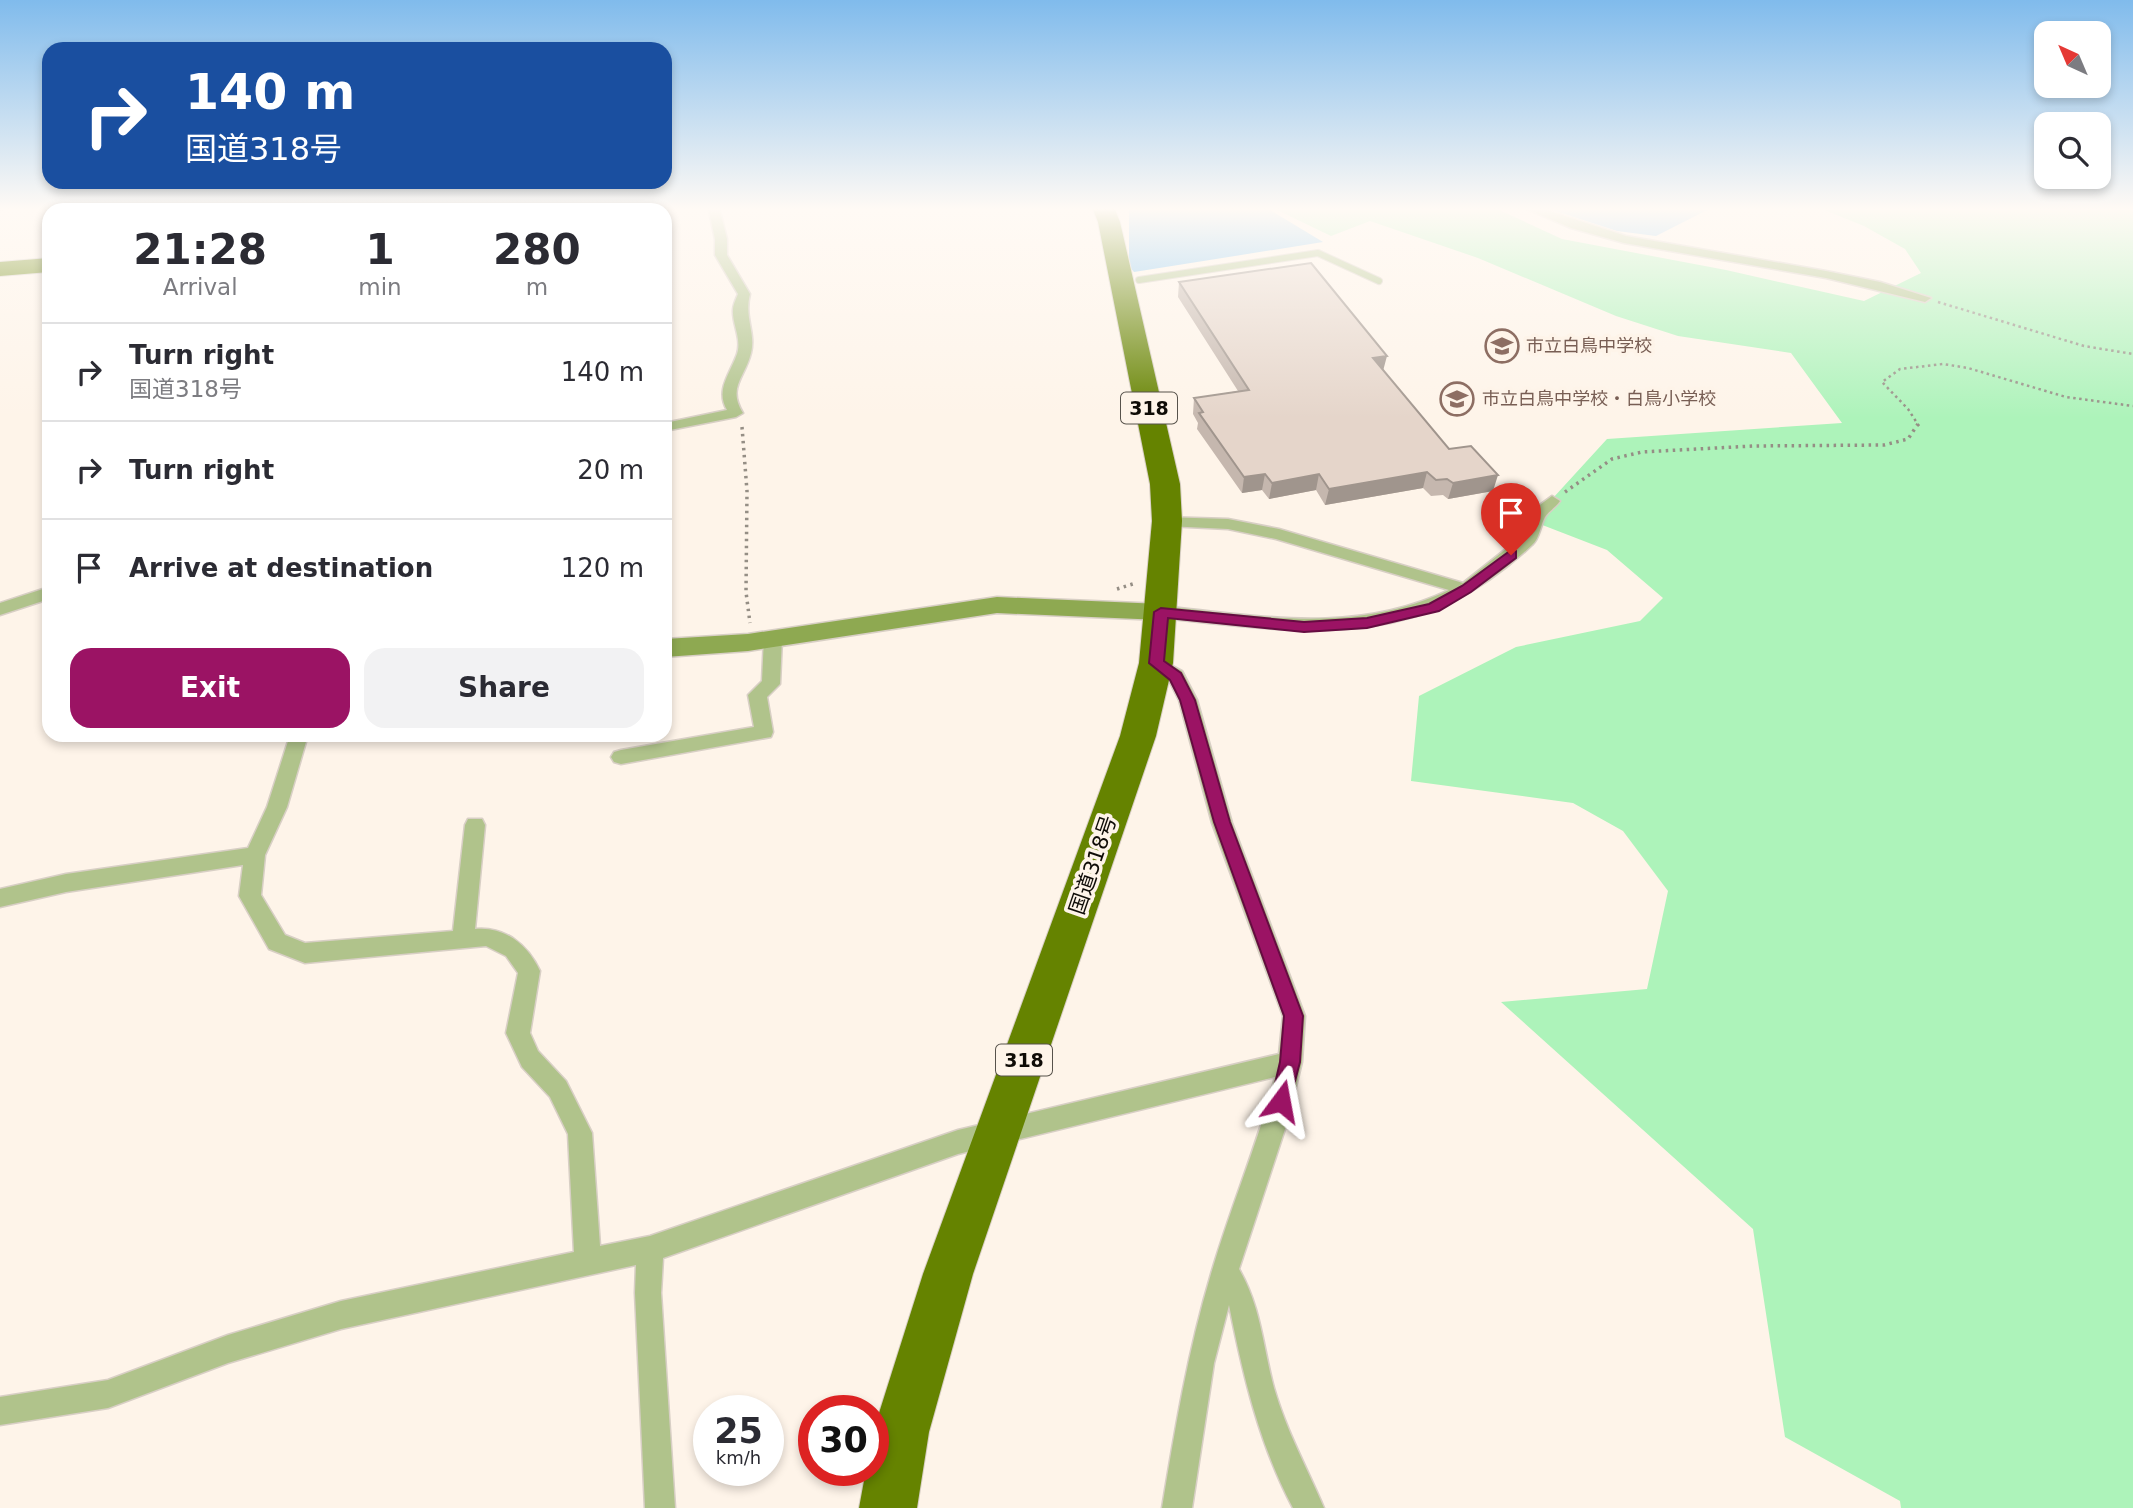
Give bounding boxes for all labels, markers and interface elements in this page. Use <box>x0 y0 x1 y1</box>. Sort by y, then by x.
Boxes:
north arrow <box>2034 21 2110 98</box>
map controls <box>2034 21 2111 189</box>
text: 140 m <box>185 64 355 121</box>
icon: right <box>70 70 161 161</box>
button: search <box>2034 112 2111 189</box>
text: 国道318号 <box>185 130 342 168</box>
text: 21:28 <box>133 225 267 274</box>
text: 1 <box>365 225 395 274</box>
text: 280 <box>493 225 581 274</box>
text: Arrival <box>163 274 238 300</box>
text: min <box>358 274 402 300</box>
text: m <box>526 274 548 300</box>
school or university icon: 市立白鳥中学校 <box>1483 327 1521 365</box>
place label: 市立白鳥中学校 <box>1526 335 1652 356</box>
text: Turn right <box>129 340 274 370</box>
icon: right <box>70 353 108 391</box>
text: 140 m <box>561 357 644 387</box>
text: 国道318号 <box>129 376 242 402</box>
school or university icon: 市立白鳥中学校・白鳥小学校 <box>1438 380 1476 418</box>
place label: 市立白鳥中学校・白鳥小学校 <box>1482 388 1716 409</box>
road number: 318 <box>1121 392 1177 424</box>
icon: right <box>70 451 108 489</box>
text: Turn right <box>129 455 274 485</box>
text: 20 m <box>577 455 644 485</box>
pin <box>1481 483 1541 555</box>
icon: arrive <box>1492 494 1530 532</box>
icon: arrive <box>70 549 108 587</box>
text: Arrive at destination <box>129 553 433 583</box>
text: 120 m <box>561 553 644 583</box>
button: Exit <box>70 648 350 728</box>
button: Share <box>364 648 644 728</box>
street label: 国道318号 <box>1065 812 1121 918</box>
road number: 318 <box>996 1044 1052 1076</box>
position arrow <box>1244 1064 1318 1138</box>
speed limit sign: 30 <box>798 1395 889 1486</box>
text: 25 <box>714 1411 763 1451</box>
text: km/h <box>716 1447 761 1468</box>

